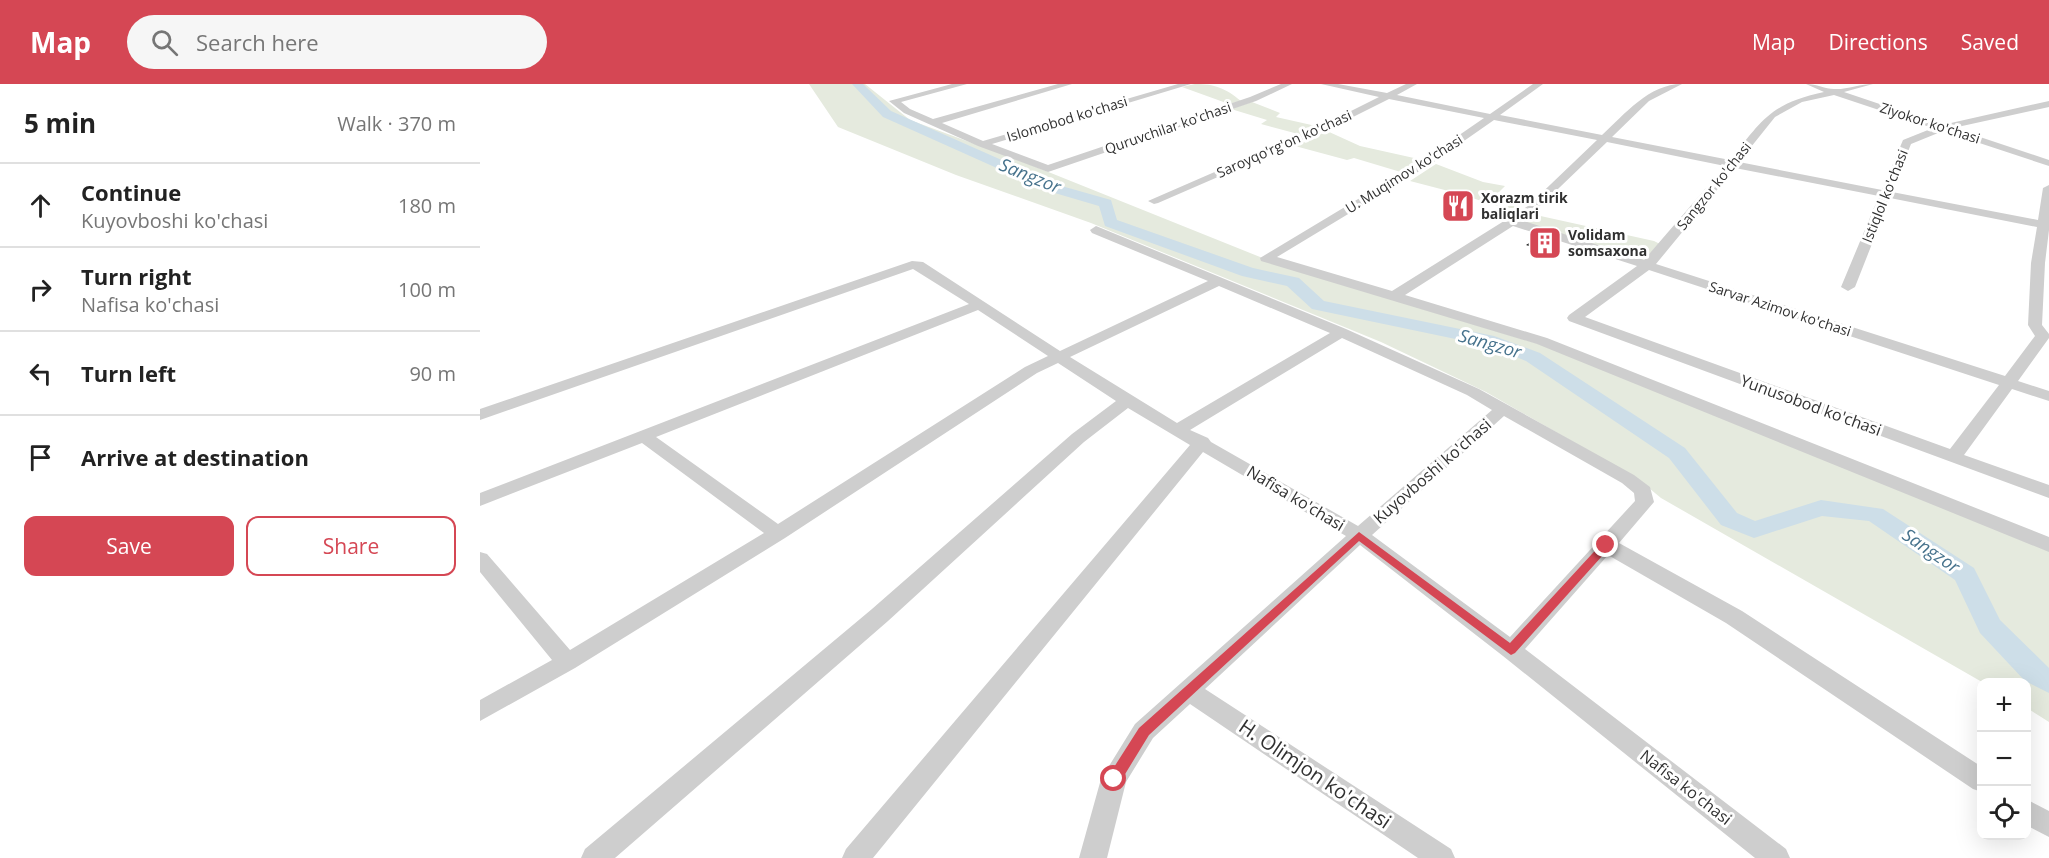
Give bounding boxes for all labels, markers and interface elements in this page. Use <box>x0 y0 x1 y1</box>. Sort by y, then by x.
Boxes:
search box <box>127 15 547 69</box>
text: Map <box>30 23 91 61</box>
icon: search <box>148 26 181 59</box>
text: Search here <box>196 27 319 57</box>
text: Map <box>1752 28 1795 56</box>
text: Directions <box>1828 28 1928 56</box>
text: Saved <box>1961 28 2019 56</box>
street label: Islomobod ko'chasi <box>1004 91 1130 146</box>
street label: Quruvchilar ko'chasi <box>1102 97 1234 158</box>
street label: Ziyokor ko'chasi <box>1878 97 1983 148</box>
text: 5 min <box>24 105 96 141</box>
street label: Saroyqo'rg'on ko'chasi <box>1213 105 1354 182</box>
text: Walk · 370 m <box>337 110 456 137</box>
street label: U. Muqimov ko'chasi <box>1341 130 1466 217</box>
street label: Sangzor ko'chasi <box>1672 138 1755 234</box>
street label: Istiqlol ko'chasi <box>1857 146 1912 245</box>
water label: Sangzor <box>996 152 1065 199</box>
text: Continue <box>81 177 181 207</box>
restaurant icon: Xorazm tirik baliqlari <box>1440 188 1476 224</box>
place label: Xorazm tirik baliqlari <box>1481 188 1568 223</box>
icon: ahead <box>24 189 57 222</box>
text: 180 m <box>398 192 456 219</box>
text: Kuyovboshi ko'chasi <box>81 207 268 234</box>
building icon: Volidam somsaxona <box>1527 225 1563 261</box>
place label: Volidam somsaxona <box>1568 225 1647 260</box>
text: Turn right <box>81 261 192 291</box>
icon: right <box>24 273 57 306</box>
text: 100 m <box>398 276 456 303</box>
street label: Sarvar Azimov ko'chasi <box>1707 277 1854 340</box>
text: Nafisa ko'chasi <box>81 291 219 318</box>
water label: Sangzor <box>1456 323 1525 364</box>
icon: left <box>24 357 57 390</box>
text: Turn left <box>81 358 176 388</box>
text: 90 m <box>409 360 456 387</box>
street label: Yunusobod ko'chasi <box>1737 369 1885 441</box>
street label: Kuyovboshi ko'chasi <box>1368 414 1496 528</box>
icon: arrive <box>24 441 57 474</box>
text: Arrive at destination <box>81 442 309 472</box>
street label: Nafisa ko'chasi <box>1243 460 1349 536</box>
button: Save <box>24 516 234 576</box>
button: Share <box>246 516 456 576</box>
water label: Sangzor <box>1898 522 1966 579</box>
route end <box>1592 531 1618 557</box>
map controls <box>1977 678 2031 840</box>
button: + <box>1977 678 2031 732</box>
street label: H. Olimjon ko'chasi <box>1234 713 1397 835</box>
button: − <box>1977 732 2031 786</box>
street label: Nafisa ko'chasi <box>1636 744 1736 830</box>
route start <box>1100 765 1126 791</box>
button: locate <box>1977 786 2031 840</box>

